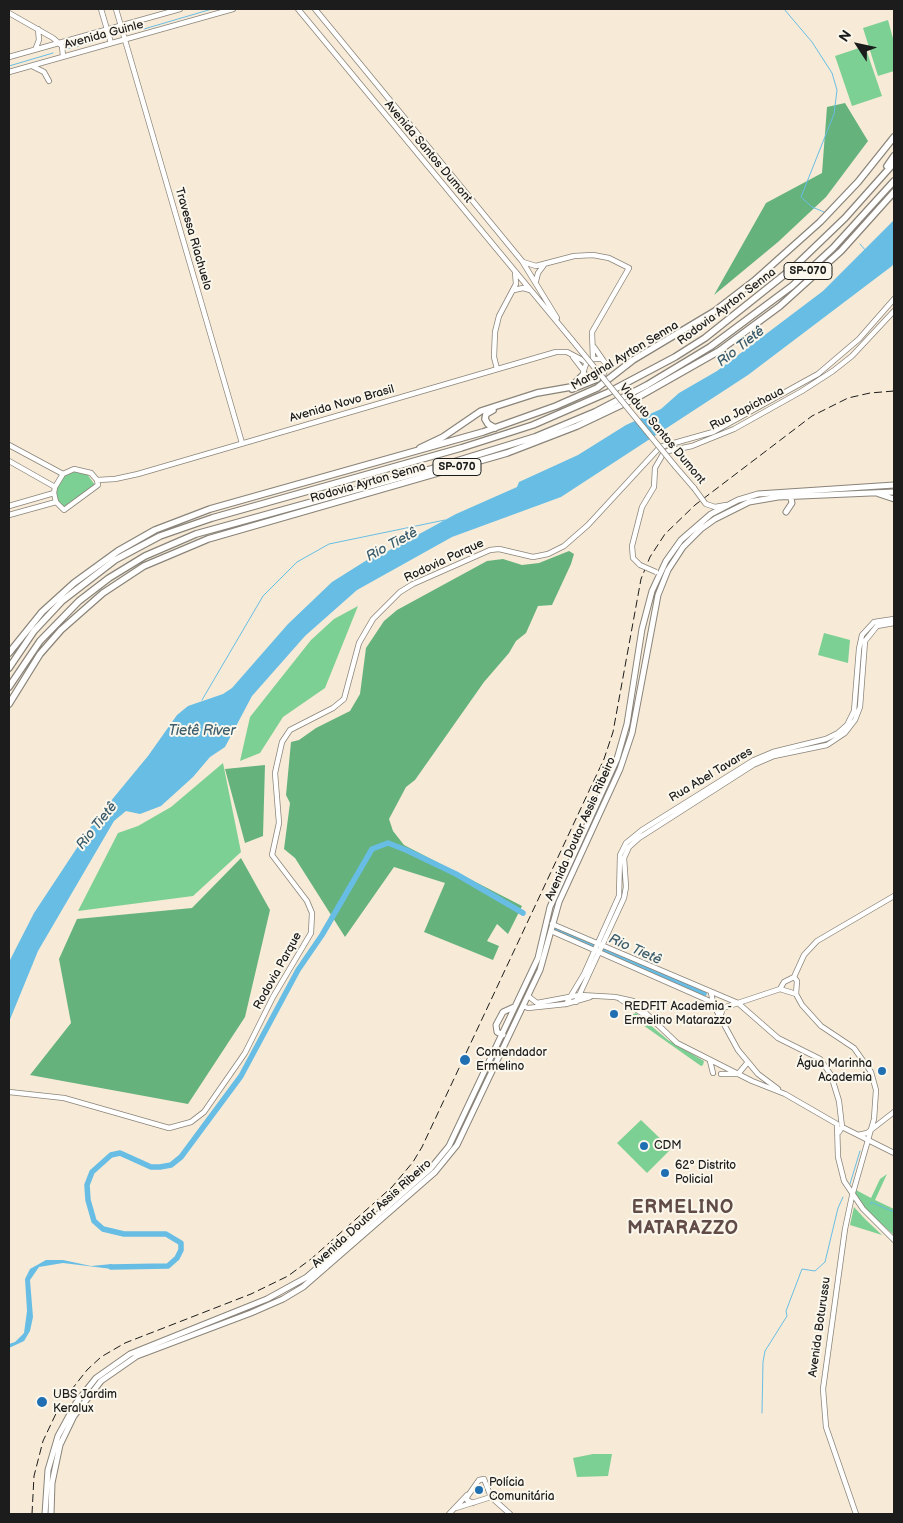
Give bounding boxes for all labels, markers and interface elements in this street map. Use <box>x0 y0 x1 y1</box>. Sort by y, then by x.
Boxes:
street label: Avenida Guinle <box>63 18 145 52</box>
north arrow <box>833 20 883 70</box>
text: N <box>835 27 855 45</box>
street label: Avenida Santos Dumont <box>381 98 475 206</box>
street label: Travessa Riachuelo <box>171 186 215 292</box>
road number: SP-070 <box>784 262 832 280</box>
street label: Rodovia Ayrton Senna <box>675 265 779 349</box>
street label: Marginal Ayrton Senna <box>569 318 681 394</box>
water label: Rio Tietê <box>714 323 768 371</box>
street label: Viaduto Santos Dumont <box>616 381 708 487</box>
street label: Avenida Novo Brasil <box>288 382 396 426</box>
street label: Rua Japichaua <box>708 384 786 434</box>
road number: SP-070 <box>433 458 481 476</box>
street label: Rodovia Ayrton Senna <box>309 460 427 506</box>
water label: Rio Tietê <box>363 524 421 566</box>
street label: Rodovia Parque <box>402 536 486 586</box>
water label: Tietê River <box>169 723 235 739</box>
street label: Rua Abel Tavares <box>667 744 755 806</box>
street label: Avenida Doutor Assis Ribeiro <box>543 755 619 903</box>
water label: Rio Tietê <box>73 799 121 853</box>
street label: Rodovia Parque <box>251 930 305 1012</box>
water label: Rio Tietê <box>606 931 664 969</box>
place label: REDFIT Academia - Ermelino Matarazzo <box>624 1000 732 1028</box>
marker: REDFIT Academia - Ermelino Matarazzo <box>608 1008 620 1020</box>
place label: Comendador Ermelino <box>476 1046 547 1074</box>
marker: Comendador Ermelino <box>458 1053 472 1067</box>
place label: Água Marinha Academia <box>797 1057 872 1085</box>
marker: Água Marinha Academia <box>876 1065 888 1077</box>
place label: CDM <box>654 1139 682 1153</box>
marker: CDM <box>638 1140 650 1152</box>
street label: Avenida Doutor Assis Ribeiro <box>309 1157 435 1271</box>
place label: 62º Distrito Policial <box>675 1159 736 1187</box>
marker: 62º Distrito Policial <box>659 1167 671 1179</box>
district label: ERMELINO MATARAZZO <box>626 1197 740 1240</box>
street label: Avenida Boturussu <box>806 1276 834 1378</box>
place label: UBS Jardim Keralux <box>53 1388 117 1416</box>
marker: UBS Jardim Keralux <box>35 1395 49 1409</box>
place label: Polícia Comunitária <box>489 1476 555 1504</box>
marker: Polícia Comunitária <box>473 1484 485 1496</box>

